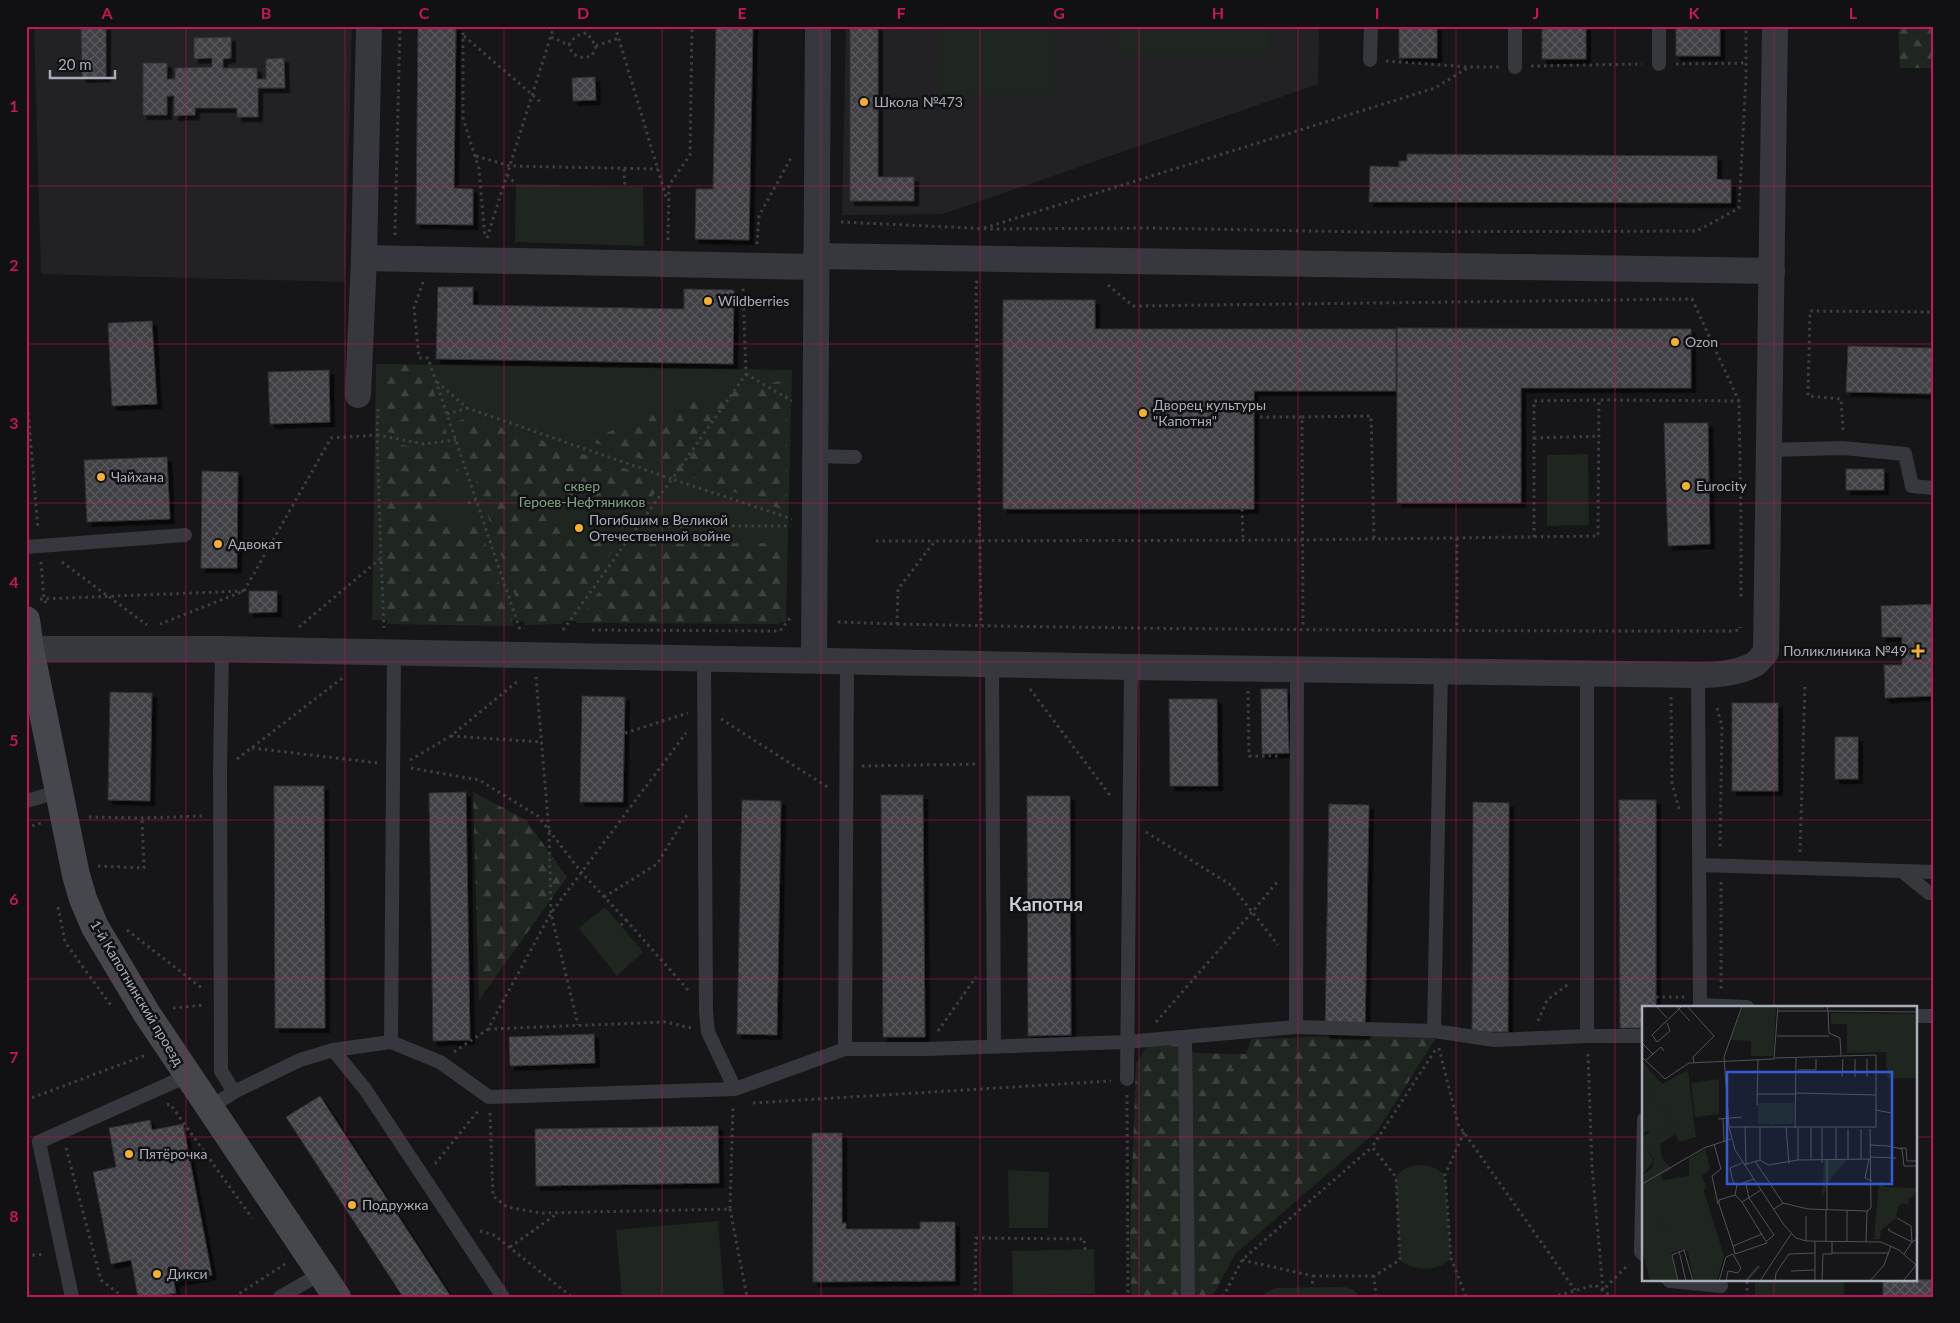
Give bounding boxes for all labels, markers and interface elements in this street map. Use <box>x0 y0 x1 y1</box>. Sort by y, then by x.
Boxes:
text: A <box>100 3 113 22</box>
text: B <box>261 3 271 22</box>
text: C <box>419 3 430 22</box>
text: D <box>577 3 589 22</box>
text: E <box>737 3 747 22</box>
text: F <box>896 3 906 22</box>
text: G <box>1053 3 1065 22</box>
text: H <box>1212 3 1224 22</box>
text: I <box>1375 3 1379 22</box>
text: J <box>1533 3 1539 22</box>
text: K <box>1689 3 1701 22</box>
text: L <box>1849 3 1858 22</box>
scale bar <box>50 48 115 80</box>
text: 20 m <box>58 55 92 73</box>
place label: Школа №473 <box>874 93 963 110</box>
text: 1 <box>9 96 19 115</box>
marker: Школа №473 <box>858 96 870 108</box>
text: 2 <box>9 255 19 274</box>
place label: Wildberries <box>718 292 789 309</box>
marker: Wildberries <box>702 295 714 307</box>
place label: Ozon <box>1685 333 1718 350</box>
marker: Ozon <box>1669 336 1681 348</box>
place label: Дворец культуры "Капотня" <box>1153 396 1266 429</box>
marker: Дворец культуры "Капотня" <box>1137 407 1149 419</box>
text: 3 <box>9 413 19 432</box>
place label: Чайхана <box>111 468 164 485</box>
marker: Чайхана <box>95 471 107 483</box>
park label: сквер Героев-Нефтяников <box>519 477 645 510</box>
place label: Eurocity <box>1696 477 1747 494</box>
marker: Eurocity <box>1680 480 1692 492</box>
place label: Погибшим в Великой Отечественной войне <box>589 511 731 544</box>
marker: Погибшим в Великой Отечественной войне <box>573 522 585 534</box>
place label: Адвокат <box>228 535 282 552</box>
marker: Адвокат <box>212 538 224 550</box>
text: 4 <box>9 572 19 591</box>
place label: Поликлиника №49 <box>1783 642 1907 659</box>
marker: Поликлиника №49 <box>1911 644 1925 658</box>
text: 5 <box>9 730 19 749</box>
text: 6 <box>9 889 19 908</box>
district label: Капотня <box>1009 892 1083 915</box>
street label: 1-й Капотнинский проезд <box>87 917 188 1069</box>
inset map <box>1642 1006 1918 1280</box>
text: 7 <box>9 1047 19 1066</box>
place label: Пятёрочка <box>139 1145 207 1162</box>
marker: Пятёрочка <box>123 1148 135 1160</box>
place label: Подружка <box>362 1196 429 1213</box>
marker: Подружка <box>346 1199 358 1211</box>
text: 8 <box>9 1206 19 1225</box>
place label: Дикси <box>167 1265 208 1282</box>
marker: Дикси <box>151 1268 163 1280</box>

